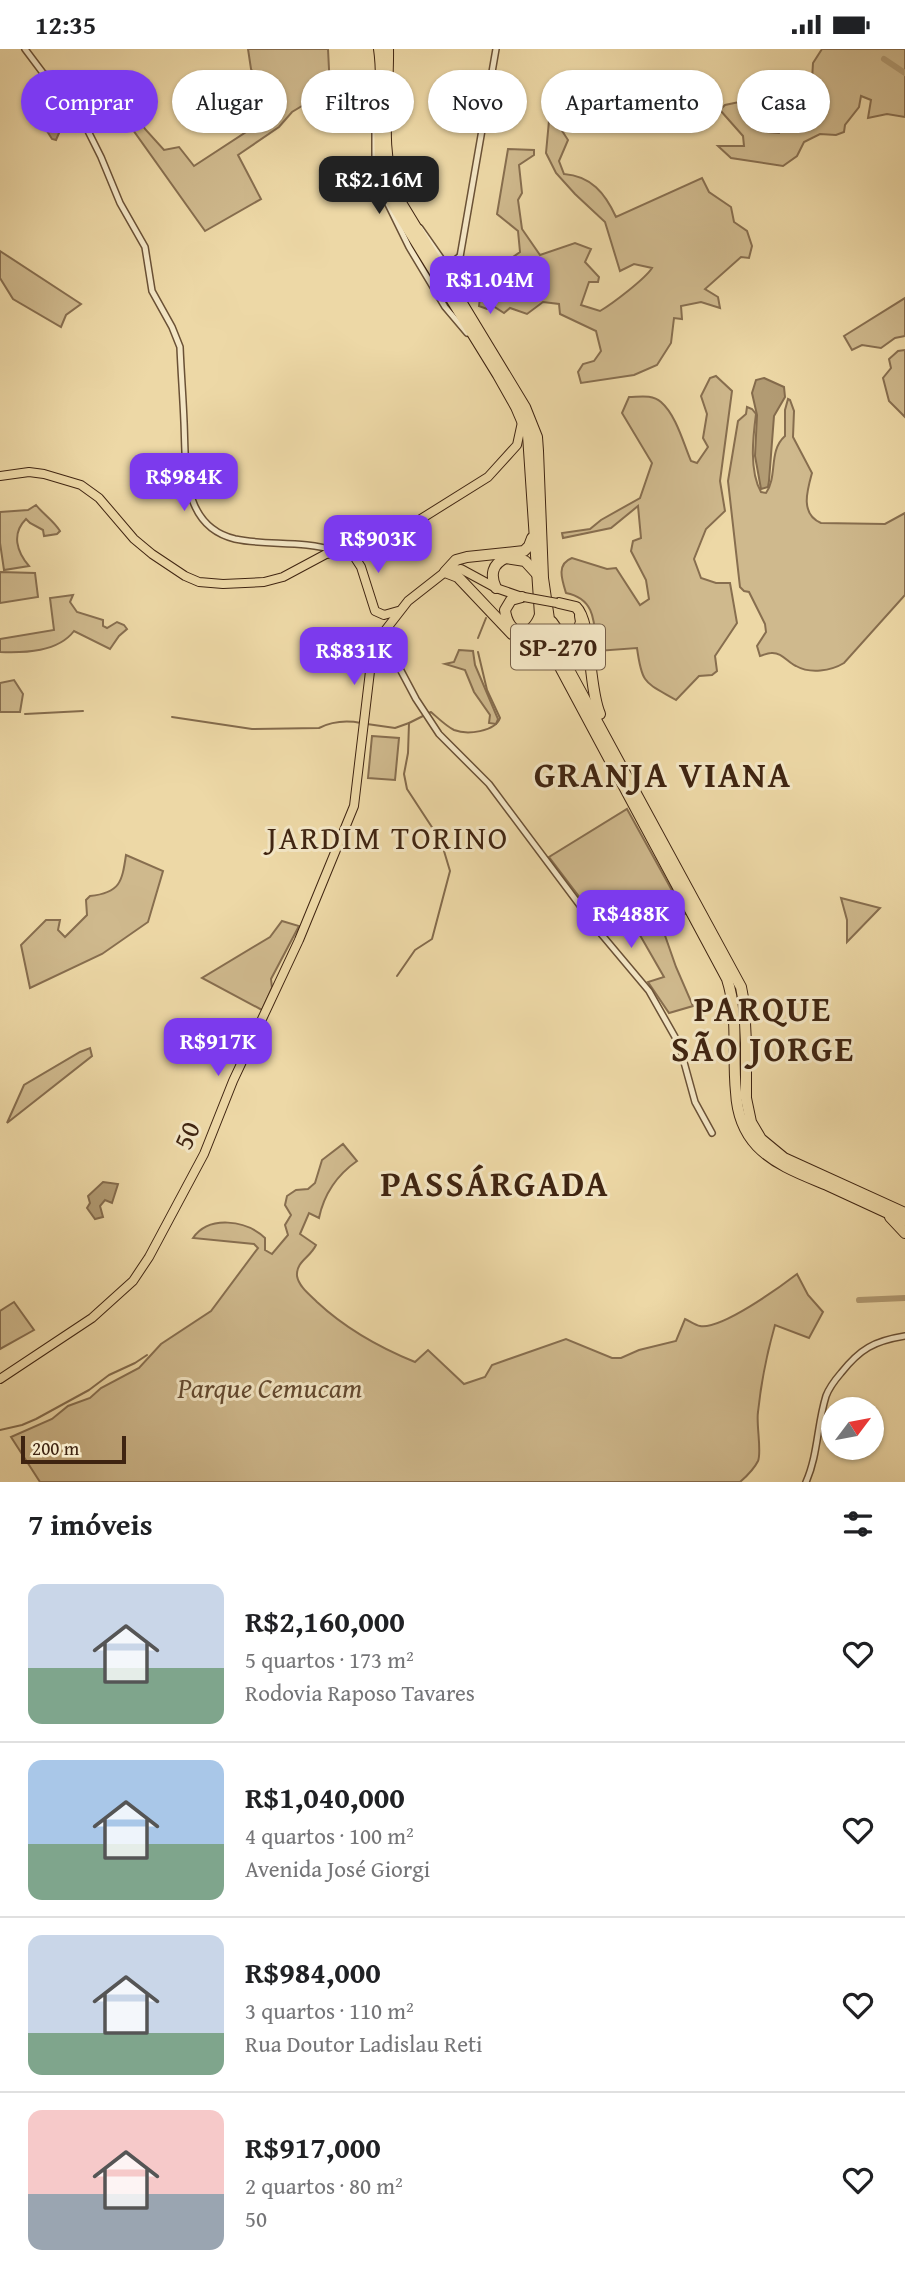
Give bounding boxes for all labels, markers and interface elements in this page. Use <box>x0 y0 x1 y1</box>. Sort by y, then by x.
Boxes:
text: 12:35 <box>35 5 96 44</box>
chip: Comprar <box>21 70 158 133</box>
chip: Alugar <box>172 70 287 133</box>
chip: Filtros <box>301 70 414 133</box>
chip: Novo <box>428 70 527 133</box>
chip: Apartamento <box>541 70 723 133</box>
chip: Casa <box>737 70 830 133</box>
pin: R$2.16M <box>314 157 444 216</box>
text: R$2.16M <box>335 162 423 195</box>
pin: R$1.04M <box>425 257 555 316</box>
text: R$1.04M <box>446 262 534 295</box>
pin: R$984K <box>127 454 241 513</box>
text: R$984K <box>146 459 222 492</box>
pin: R$903K <box>321 515 435 575</box>
text: R$903K <box>340 521 416 554</box>
road number: SP-270 <box>511 625 605 669</box>
pin: R$831K <box>297 627 411 687</box>
text: R$831K <box>316 633 392 666</box>
district label: GRANJA VIANA <box>534 749 792 800</box>
district label: JARDIM TORINO <box>263 814 509 861</box>
pin: R$488K <box>574 891 688 950</box>
text: R$488K <box>593 896 669 929</box>
district label: PARQUE SÃO JORGE <box>671 983 855 1074</box>
pin: R$917K <box>161 1019 275 1078</box>
text: R$917K <box>180 1024 256 1057</box>
street label: 50 <box>161 1114 210 1155</box>
district label: PASSÁRGADA <box>380 1158 610 1209</box>
park label: Parque Cemucam <box>176 1367 363 1408</box>
north arrow <box>821 1397 884 1459</box>
map controls <box>821 1397 884 1460</box>
scale bar <box>21 1433 126 1465</box>
text: 200 m <box>32 1434 79 1462</box>
text: 7 imóveis <box>28 1502 153 1546</box>
icon: filters <box>839 1505 877 1543</box>
text: R$2,160,000 <box>245 1599 405 1643</box>
icon: home <box>84 1612 168 1696</box>
icon: heart <box>839 1635 877 1673</box>
text: 5 quartos · 173 m² <box>245 1643 414 1676</box>
text: Rodovia Raposo Tavares <box>245 1676 475 1709</box>
text: R$1,040,000 <box>245 1775 405 1819</box>
icon: home <box>84 1788 168 1872</box>
icon: heart <box>839 1811 877 1849</box>
text: 4 quartos · 100 m² <box>245 1819 414 1852</box>
text: Avenida José Giorgi <box>245 1852 430 1885</box>
text: R$984,000 <box>245 1950 381 1994</box>
icon: home <box>84 1963 168 2047</box>
icon: heart <box>839 1986 877 2024</box>
text: 3 quartos · 110 m² <box>245 1994 414 2027</box>
text: Rua Doutor Ladislau Reti <box>245 2027 483 2060</box>
text: R$917,000 <box>245 2125 381 2169</box>
icon: home <box>84 2138 168 2222</box>
icon: heart <box>839 2161 877 2199</box>
text: 2 quartos · 80 m² <box>245 2169 403 2202</box>
text: 50 <box>245 2202 267 2235</box>

